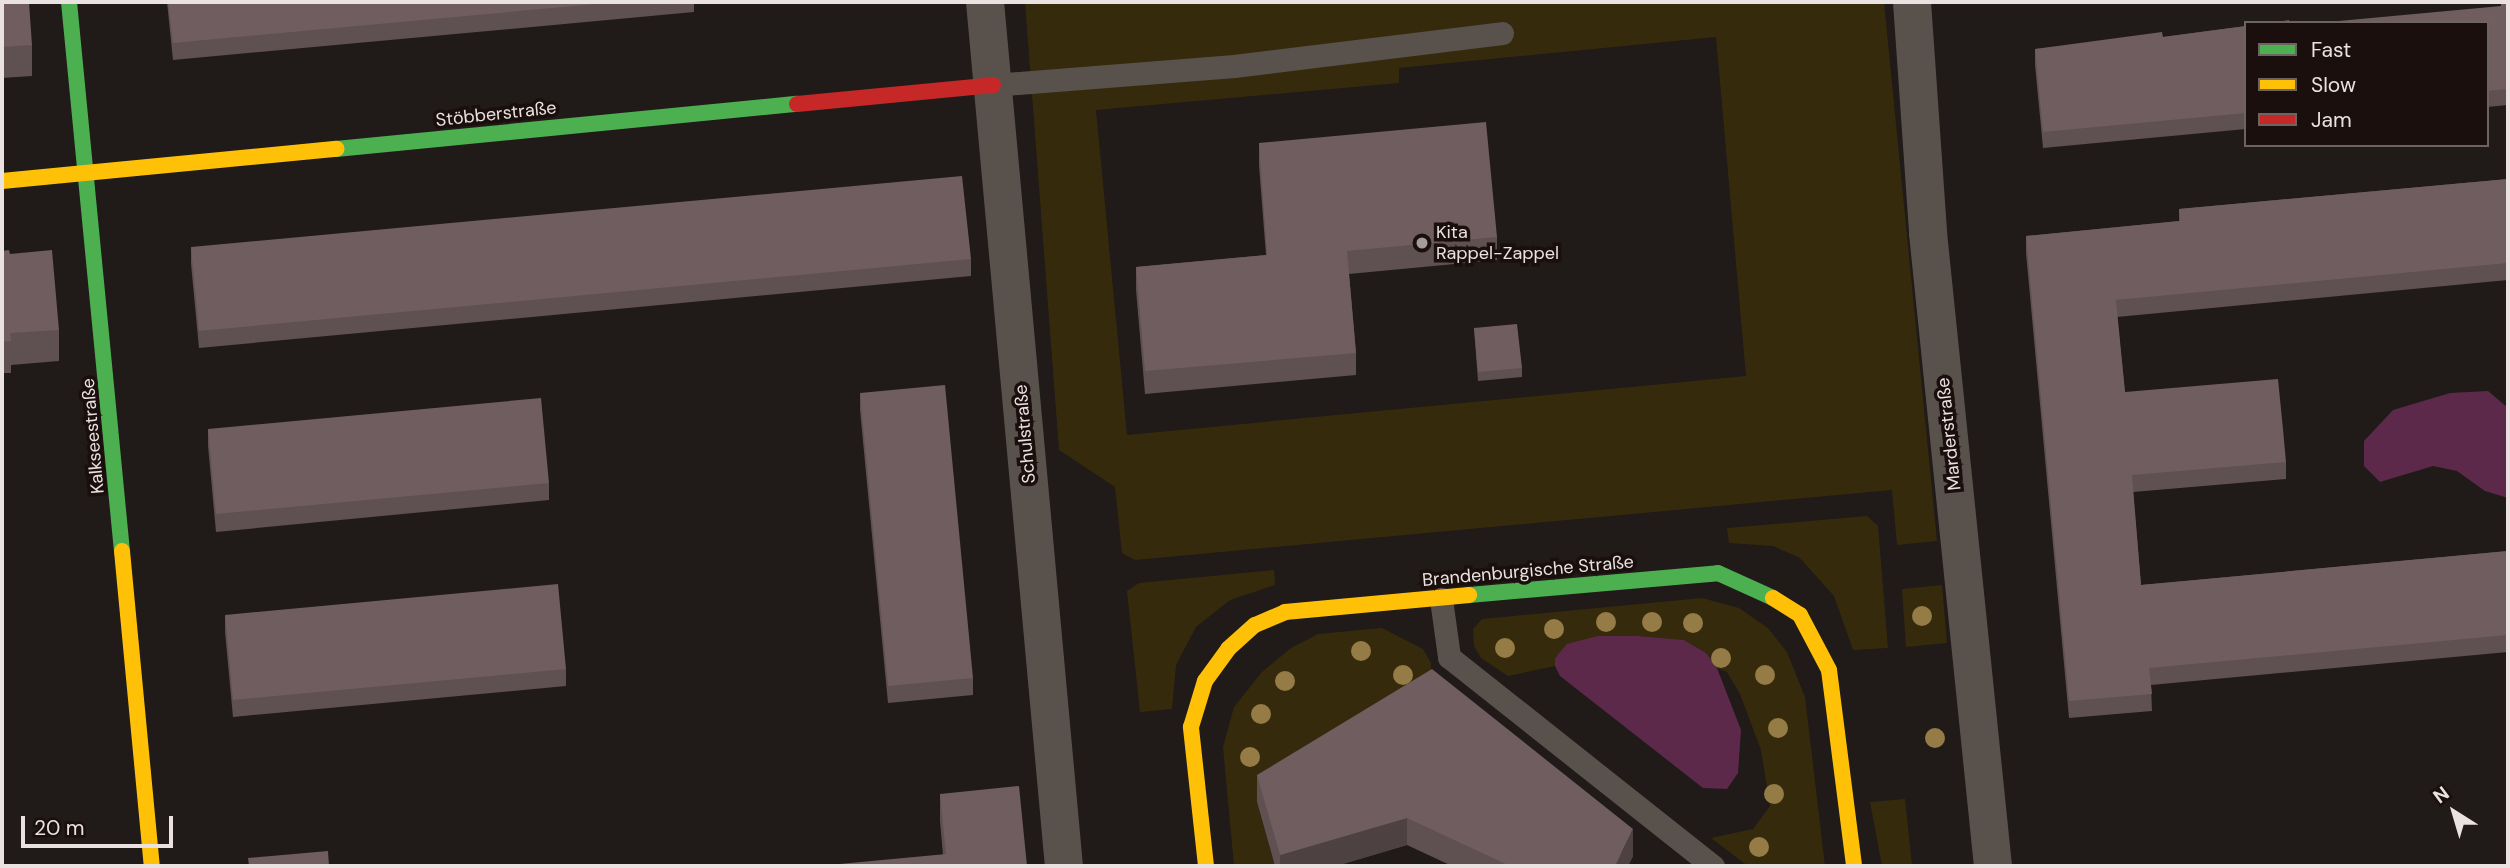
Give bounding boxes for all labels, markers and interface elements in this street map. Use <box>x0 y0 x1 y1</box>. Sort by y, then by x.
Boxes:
legend <box>2244 21 2489 147</box>
text: Fast <box>2311 36 2351 64</box>
text: Slow <box>2311 71 2356 99</box>
street label: Stöbberstraße <box>435 97 557 131</box>
text: Jam <box>2311 106 2352 134</box>
place label: Kita Rappel-Zappel <box>1436 222 1559 264</box>
marker: Kita Rappel-Zappel <box>1414 235 1430 251</box>
street label: Marderstraße <box>1932 376 1966 492</box>
street label: Kalkseestraße <box>77 377 109 495</box>
street label: Schulstraße <box>1010 384 1040 484</box>
street label: Brandenburgische Straße <box>1421 551 1635 591</box>
north arrow <box>2419 777 2489 847</box>
text: N <box>2428 781 2454 809</box>
scale bar <box>24 802 177 846</box>
text: 20 m <box>34 814 85 842</box>

